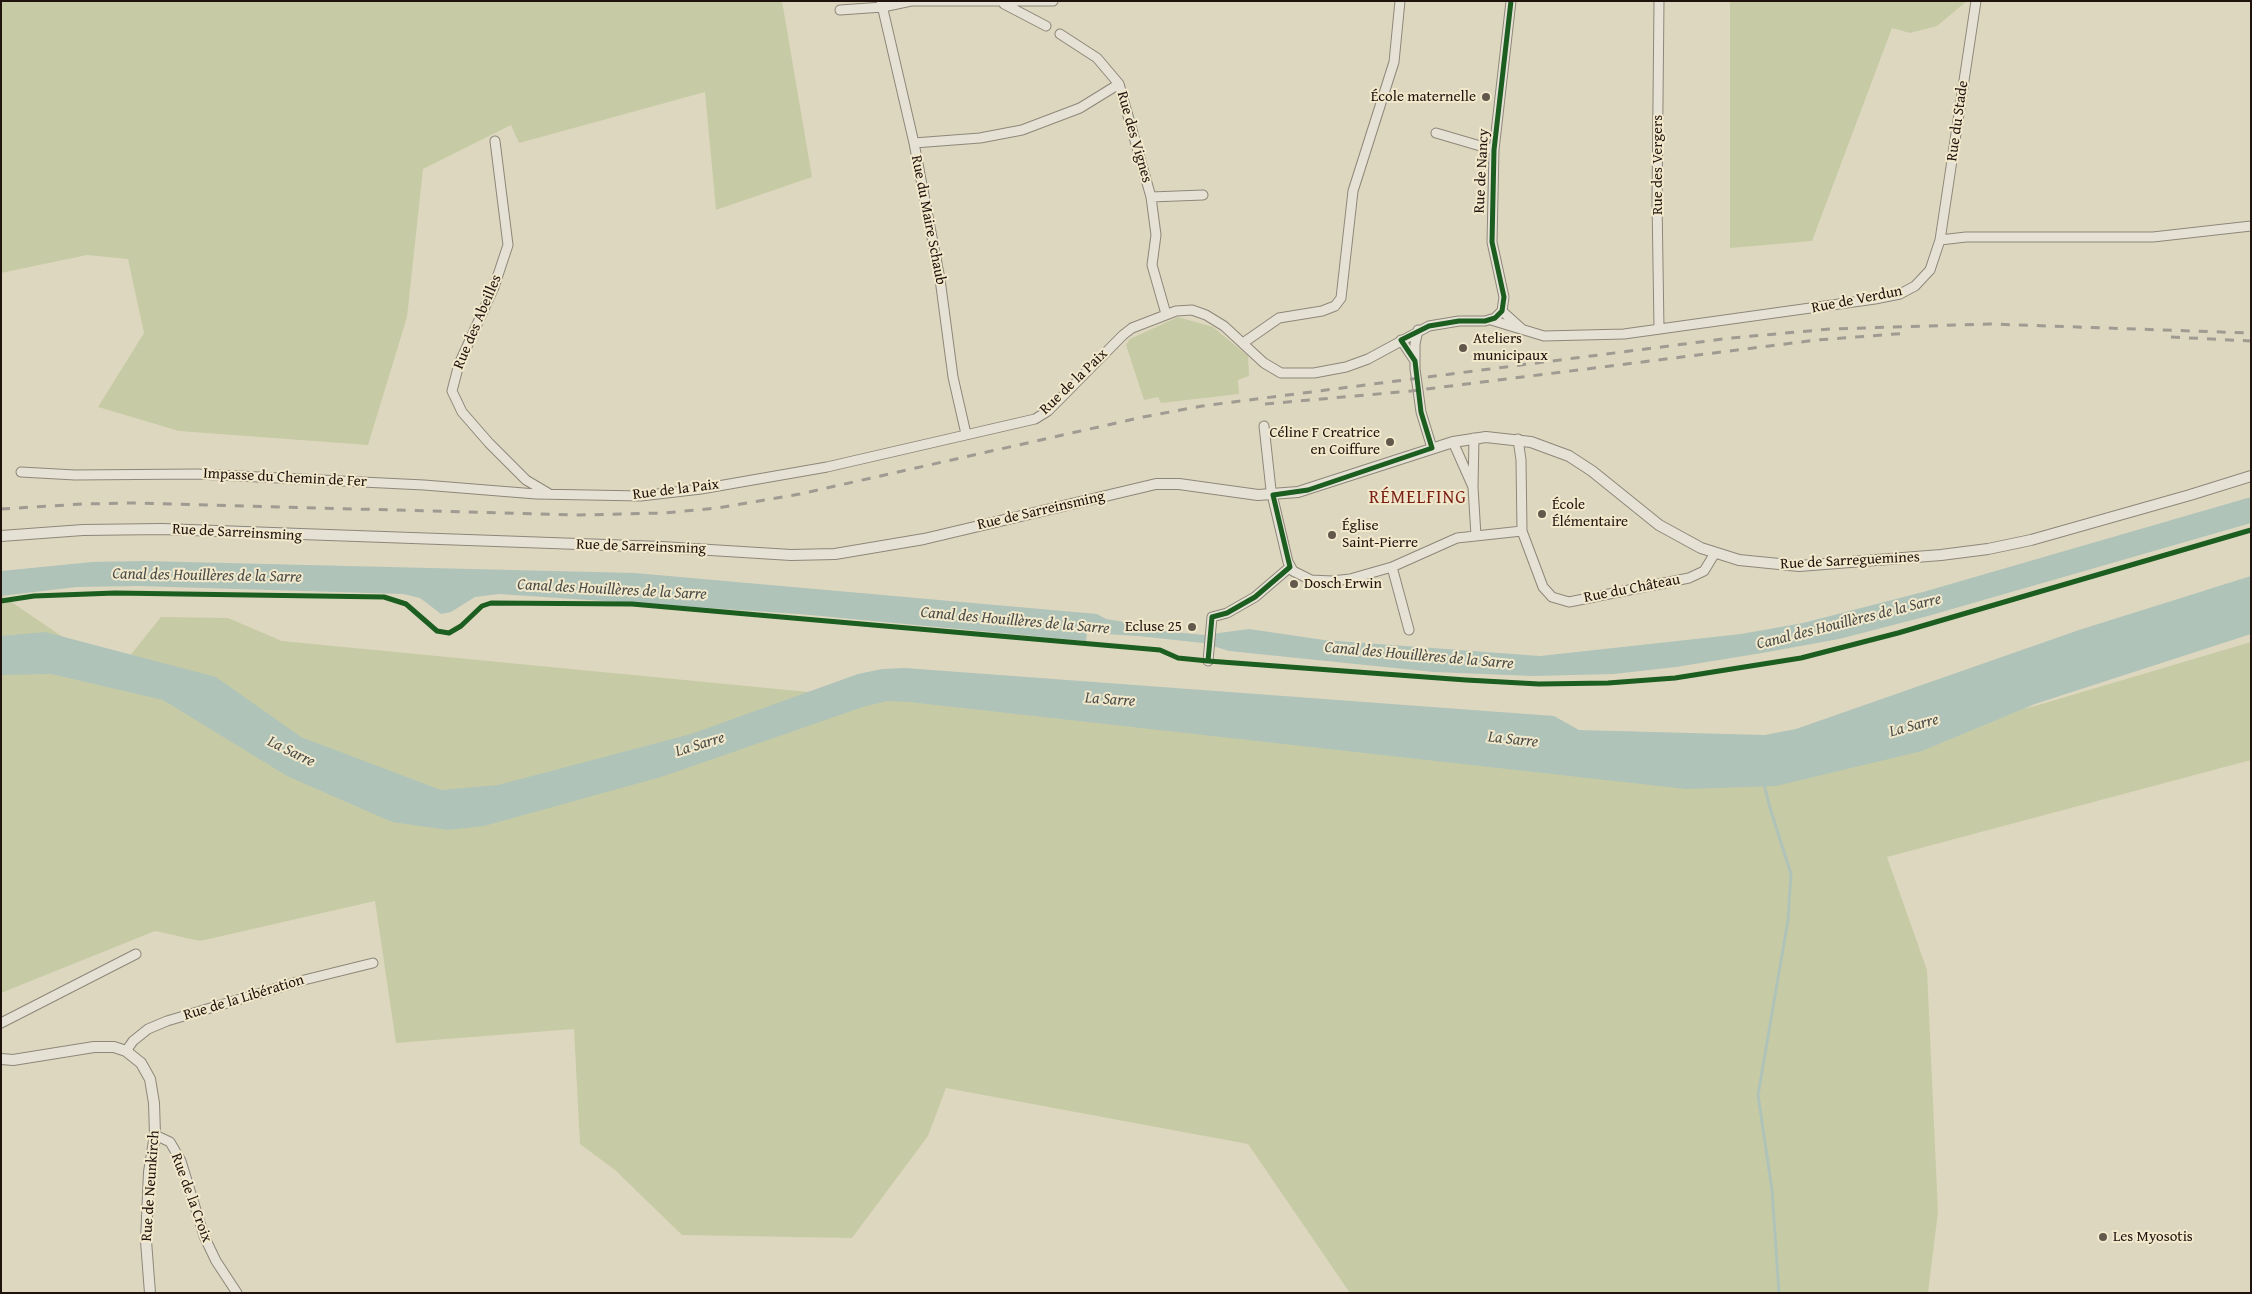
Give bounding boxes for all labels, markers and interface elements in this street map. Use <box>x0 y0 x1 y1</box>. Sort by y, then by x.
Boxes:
street label: Rue du Stade <box>1943 80 1973 162</box>
place label: École maternelle <box>1371 88 1476 106</box>
street label: Rue des Vignes <box>1112 89 1156 185</box>
marker: École maternelle <box>1480 91 1492 103</box>
street label: Rue des Vergers <box>1649 115 1667 215</box>
street label: Rue de Nancy <box>1471 128 1493 214</box>
street label: Rue du Maire Schaub <box>907 154 949 286</box>
street label: Rue des Abeilles <box>450 272 506 372</box>
street label: Rue de Verdun <box>1810 282 1904 318</box>
place label: Ateliers municipaux <box>1473 330 1548 365</box>
marker: Ateliers municipaux <box>1457 342 1469 354</box>
street label: Rue de la Paix <box>1036 345 1112 419</box>
place label: Céline F Creatrice en Coiffure <box>1269 424 1380 459</box>
marker: Céline F Creatrice en Coiffure <box>1384 436 1396 448</box>
street label: Impasse du Chemin de Fer <box>203 465 367 491</box>
street label: Rue de la Paix <box>632 476 720 504</box>
district label: RÉMELFING <box>1368 487 1468 509</box>
street label: Rue de Sarreinsming <box>976 488 1106 534</box>
place label: École Élémentaire <box>1552 496 1628 531</box>
marker: École Élémentaire <box>1536 508 1548 520</box>
place label: Église Saint-Pierre <box>1342 517 1418 552</box>
street label: Rue de Sarreinsming <box>172 521 302 545</box>
marker: Église Saint-Pierre <box>1326 529 1338 541</box>
street label: Rue de Sarreinsming <box>576 536 706 558</box>
street label: Rue de Sarreguemines <box>1780 548 1920 574</box>
water label: Canal des Houillères de la Sarre <box>112 565 302 587</box>
street label: Rue du Château <box>1582 571 1682 607</box>
water label: Canal des Houillères de la Sarre <box>517 575 707 605</box>
place label: Dosch Erwin <box>1304 575 1382 593</box>
marker: Dosch Erwin <box>1288 578 1300 590</box>
water label: Canal des Houillères de la Sarre <box>1755 590 1943 654</box>
water label: Canal des Houillères de la Sarre <box>920 603 1110 639</box>
place label: Ecluse 25 <box>1125 618 1182 636</box>
marker: Ecluse 25 <box>1186 621 1198 633</box>
water label: Canal des Houillères de la Sarre <box>1324 638 1514 674</box>
water label: La Sarre <box>1084 689 1136 711</box>
water label: La Sarre <box>1887 710 1941 742</box>
water label: La Sarre <box>673 728 727 762</box>
water label: La Sarre <box>1487 728 1539 752</box>
water label: La Sarre <box>264 732 318 772</box>
street label: Rue de la Libération <box>182 971 306 1025</box>
street label: Rue de Neunkirch <box>138 1130 164 1242</box>
street label: Rue de la Croix <box>167 1151 215 1245</box>
place label: Les Myosotis <box>2113 1228 2193 1246</box>
marker: Les Myosotis <box>2097 1231 2109 1243</box>

